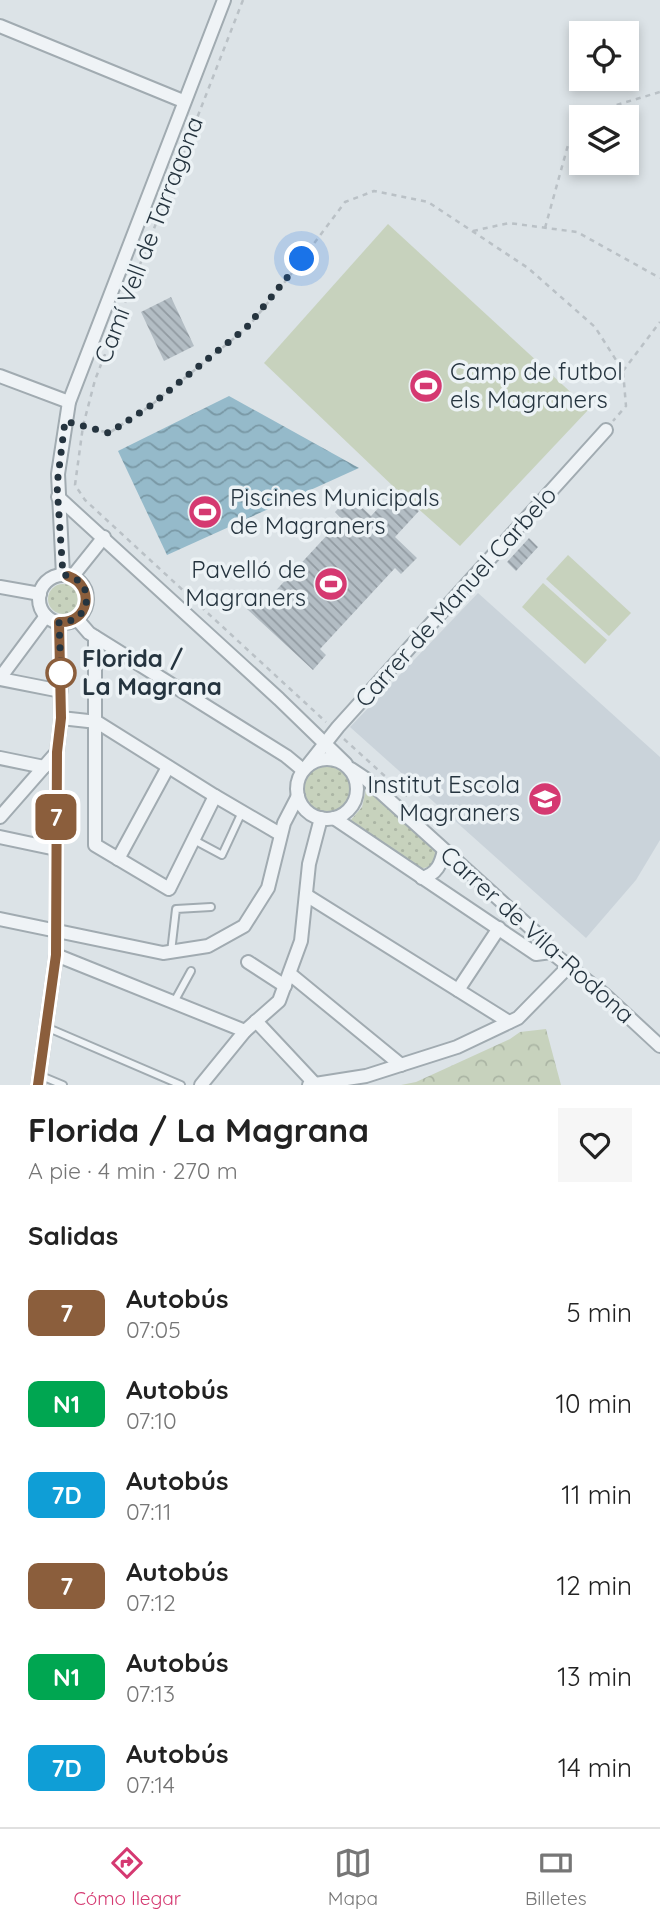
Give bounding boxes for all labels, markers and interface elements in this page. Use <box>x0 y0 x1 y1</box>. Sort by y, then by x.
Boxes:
map controls <box>569 21 639 175</box>
button: locate <box>569 21 639 91</box>
button: layers <box>569 105 639 175</box>
street label: Camí Vell de Tarragona <box>87 112 209 367</box>
your location <box>284 241 319 276</box>
place label: Camp de futbol els Magraners <box>450 356 623 414</box>
sports icon: Camp de futbol els Magraners <box>407 367 445 405</box>
street label: Carrer de Manuel Carbelo <box>348 480 562 713</box>
place label: Piscines Municipals de Magraners <box>230 482 439 540</box>
sports icon: Piscines Municipals de Magraners <box>186 493 224 531</box>
place label: Pavelló de Magraners <box>185 554 306 612</box>
sports icon: Pavelló de Magraners <box>312 565 350 603</box>
place label: Florida / La Magrana <box>82 643 222 701</box>
marker: Florida / La Magrana <box>46 658 76 688</box>
place label: Institut Escola Magraners <box>367 769 520 827</box>
school or university icon: Institut Escola Magraners <box>526 780 564 818</box>
line badge: 7 <box>33 794 79 840</box>
text: 7 <box>49 802 63 832</box>
street label: Carrer de Vila-Rodona <box>435 839 641 1029</box>
button: heart <box>558 1108 632 1182</box>
text: Florida / La Magrana <box>28 1109 369 1150</box>
text: A pie · 4 min · 270 m <box>28 1156 238 1185</box>
text: Salidas <box>28 1219 118 1252</box>
text: Autobús <box>126 1282 228 1315</box>
text: 5 min <box>566 1296 632 1329</box>
text: 7 <box>60 1298 73 1328</box>
text: 07:05 <box>126 1315 181 1344</box>
text: Autobús <box>126 1373 228 1406</box>
text: 10 min <box>556 1387 632 1420</box>
text: N1 <box>53 1389 80 1419</box>
text: 07:10 <box>126 1406 177 1435</box>
text: Autobús <box>126 1464 228 1497</box>
text: 11 min <box>561 1478 632 1511</box>
text: 7D <box>51 1480 82 1510</box>
text: 07:11 <box>126 1497 172 1526</box>
text: Autobús <box>126 1555 228 1588</box>
text: 12 min <box>557 1569 632 1602</box>
text: 7 <box>60 1571 73 1601</box>
text: 07:12 <box>126 1588 176 1617</box>
text: Autobús <box>126 1646 228 1679</box>
text: 13 min <box>557 1660 632 1693</box>
text: N1 <box>53 1662 80 1692</box>
text: 07:13 <box>126 1679 175 1708</box>
text: Autobús <box>126 1737 228 1770</box>
text: 14 min <box>558 1751 632 1784</box>
text: 7D <box>51 1753 82 1783</box>
text: 07:14 <box>126 1770 175 1799</box>
tab: Cómo llegar <box>73 1844 181 1910</box>
tab: Mapa <box>328 1844 378 1910</box>
tab: Billetes <box>525 1844 587 1910</box>

